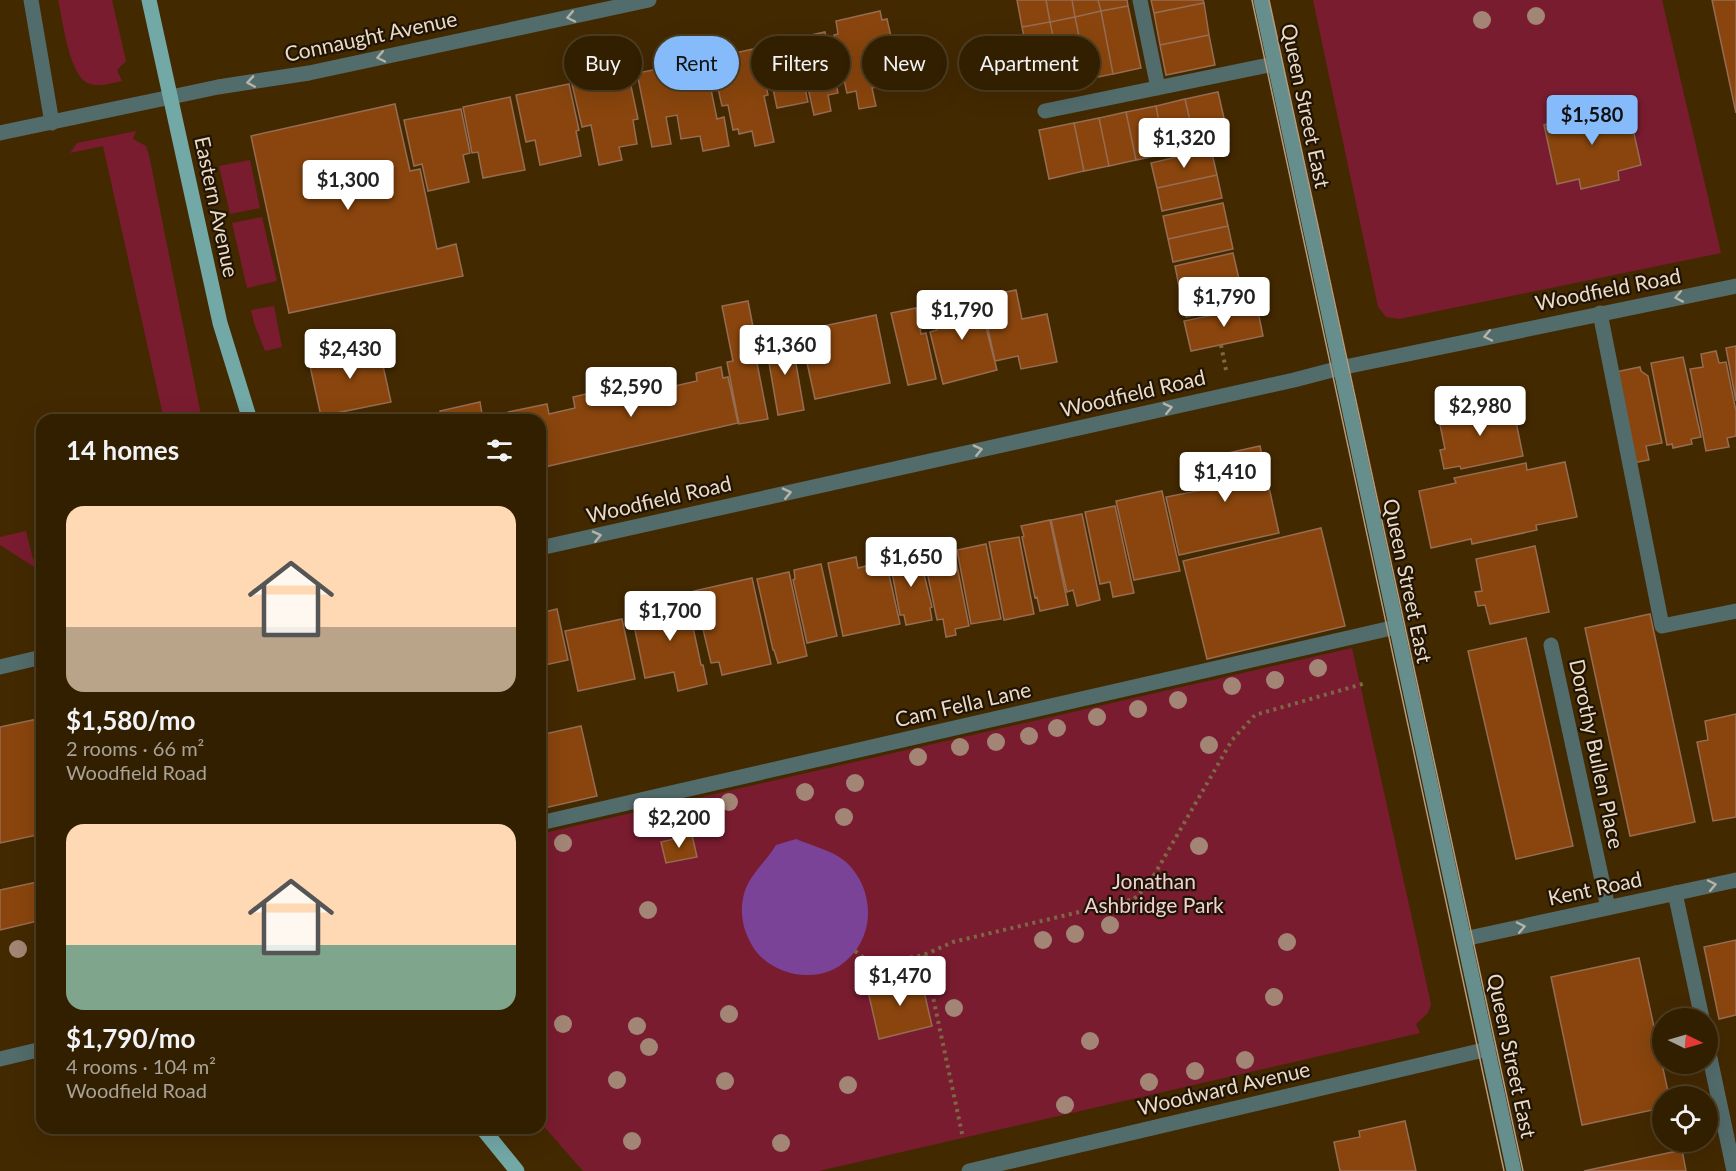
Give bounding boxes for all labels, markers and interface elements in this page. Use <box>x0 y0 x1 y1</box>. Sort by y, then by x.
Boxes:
street label: Connaught Avenue <box>282 5 459 66</box>
one-way arrow <box>567 9 577 22</box>
street label: Queen Street East <box>1277 21 1336 191</box>
chip: Buy <box>564 36 642 90</box>
chip: Rent <box>654 36 739 90</box>
chip: Filters <box>751 36 850 90</box>
chip: New <box>862 36 947 90</box>
chip: Apartment <box>959 36 1100 90</box>
one-way arrow <box>376 50 386 63</box>
one-way arrow <box>246 75 255 87</box>
pin: $1,580 <box>1543 95 1641 146</box>
text: $1,580 <box>1561 102 1623 126</box>
pin: $1,320 <box>1135 118 1233 169</box>
text: $1,320 <box>1153 125 1215 149</box>
street label: Eastern Avenue <box>190 134 245 280</box>
pin: $1,300 <box>299 160 397 211</box>
text: $1,300 <box>317 167 379 191</box>
street label: Woodfield Road <box>1533 262 1683 315</box>
pin: $1,790 <box>1175 277 1273 328</box>
text: $1,790 <box>1193 284 1255 308</box>
pin: $1,790 <box>913 290 1011 341</box>
one-way arrow <box>1674 290 1684 303</box>
text: $1,790 <box>931 297 993 321</box>
pin: $1,360 <box>736 325 834 376</box>
pin: $2,430 <box>301 329 399 380</box>
one-way arrow <box>1483 329 1493 342</box>
text: $1,360 <box>754 332 816 356</box>
text: $2,430 <box>319 336 381 360</box>
street label: Woodfield Road <box>1058 364 1208 421</box>
pin: $2,590 <box>582 367 680 418</box>
text: $2,590 <box>600 374 662 398</box>
pin: $2,980 <box>1431 386 1529 437</box>
text: $2,980 <box>1449 393 1511 417</box>
one-way arrow <box>1163 402 1173 415</box>
text: 14 homes <box>66 434 179 466</box>
icon: filters <box>483 434 516 467</box>
one-way arrow <box>972 445 982 458</box>
pin: $1,410 <box>1176 452 1274 503</box>
text: $1,410 <box>1194 459 1256 483</box>
street label: Woodfield Road <box>584 470 734 527</box>
one-way arrow <box>782 487 792 500</box>
street label: Queen Street East <box>1379 496 1438 666</box>
one-way arrow <box>592 530 602 543</box>
pin: $1,650 <box>862 537 960 588</box>
text: $1,650 <box>880 544 942 568</box>
icon: home <box>237 545 345 653</box>
pin: $1,700 <box>621 591 719 642</box>
text: $1,700 <box>639 598 701 622</box>
street label: Dorothy Bullen Place <box>1565 657 1630 851</box>
street label: Cam Fella Lane <box>892 676 1033 731</box>
text: $1,580/mo <box>66 704 196 736</box>
text: 2 rooms · 66 m² <box>66 736 204 760</box>
text: Woodfield Road <box>66 760 207 784</box>
pin: $2,200 <box>630 798 728 849</box>
text: $2,200 <box>648 805 710 829</box>
icon: home <box>237 863 345 971</box>
street label: Kent Road <box>1545 865 1644 910</box>
park label: Jonathan Ashbridge Park <box>1084 868 1224 917</box>
one-way arrow <box>1706 880 1716 893</box>
one-way arrow <box>1516 921 1526 934</box>
pin: $1,470 <box>851 956 949 1007</box>
text: $1,470 <box>869 963 931 987</box>
street label: Queen Street East <box>1483 971 1542 1141</box>
north arrow <box>1652 1008 1718 1074</box>
map controls <box>1652 1008 1718 1152</box>
text: $1,790/mo <box>66 1022 196 1054</box>
text: 4 rooms · 104 m² <box>66 1054 216 1078</box>
street label: Woodward Avenue <box>1135 1056 1312 1120</box>
text: Woodfield Road <box>66 1078 207 1102</box>
button: locate <box>1652 1086 1718 1152</box>

